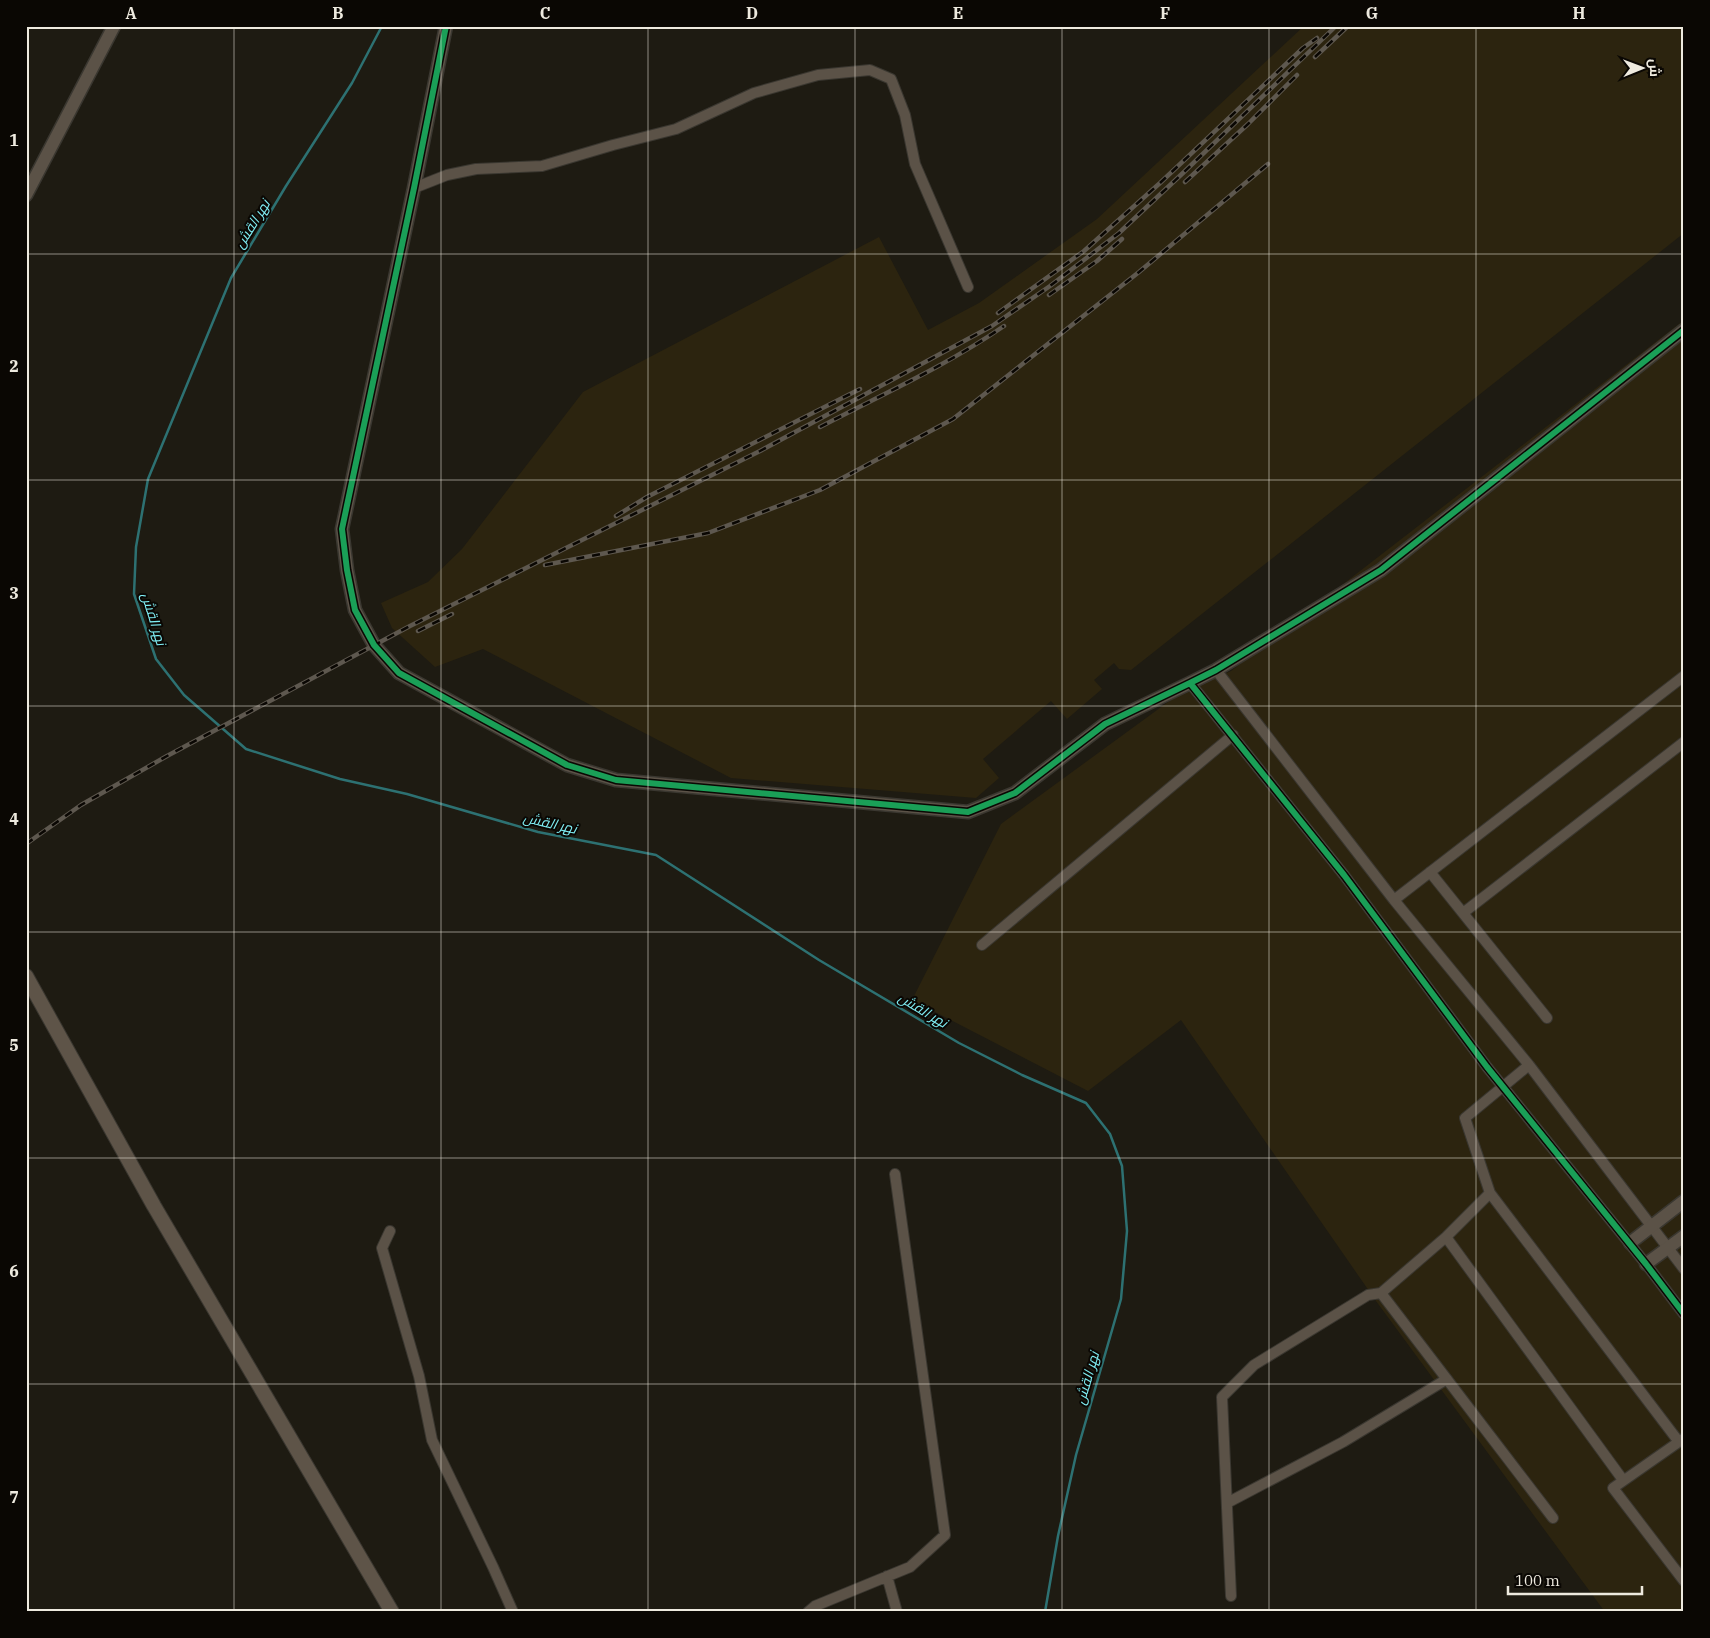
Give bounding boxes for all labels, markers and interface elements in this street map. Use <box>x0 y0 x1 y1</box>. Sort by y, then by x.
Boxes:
text: A <box>125 3 137 23</box>
text: B <box>332 3 344 23</box>
text: C <box>540 3 550 23</box>
text: D <box>746 3 758 23</box>
text: E <box>953 3 963 23</box>
text: F <box>1160 3 1170 23</box>
text: G <box>1366 3 1378 23</box>
text: H <box>1573 3 1586 23</box>
north arrow <box>1618 42 1668 92</box>
text: ش <box>1646 59 1664 77</box>
text: 1 <box>9 130 19 150</box>
water label: نهر القش <box>230 195 275 252</box>
text: 2 <box>9 356 19 376</box>
text: 3 <box>9 583 19 603</box>
water label: نهر القش <box>137 590 171 649</box>
water label: نهر القش <box>522 808 580 838</box>
text: 4 <box>9 809 19 829</box>
water label: نهر القش <box>895 988 952 1032</box>
text: 5 <box>9 1035 19 1055</box>
text: 6 <box>9 1261 19 1281</box>
water label: نهر القش <box>1071 1348 1103 1407</box>
text: 7 <box>9 1487 19 1507</box>
scale bar <box>1508 1563 1641 1595</box>
text: 100 m <box>1515 1571 1560 1590</box>

